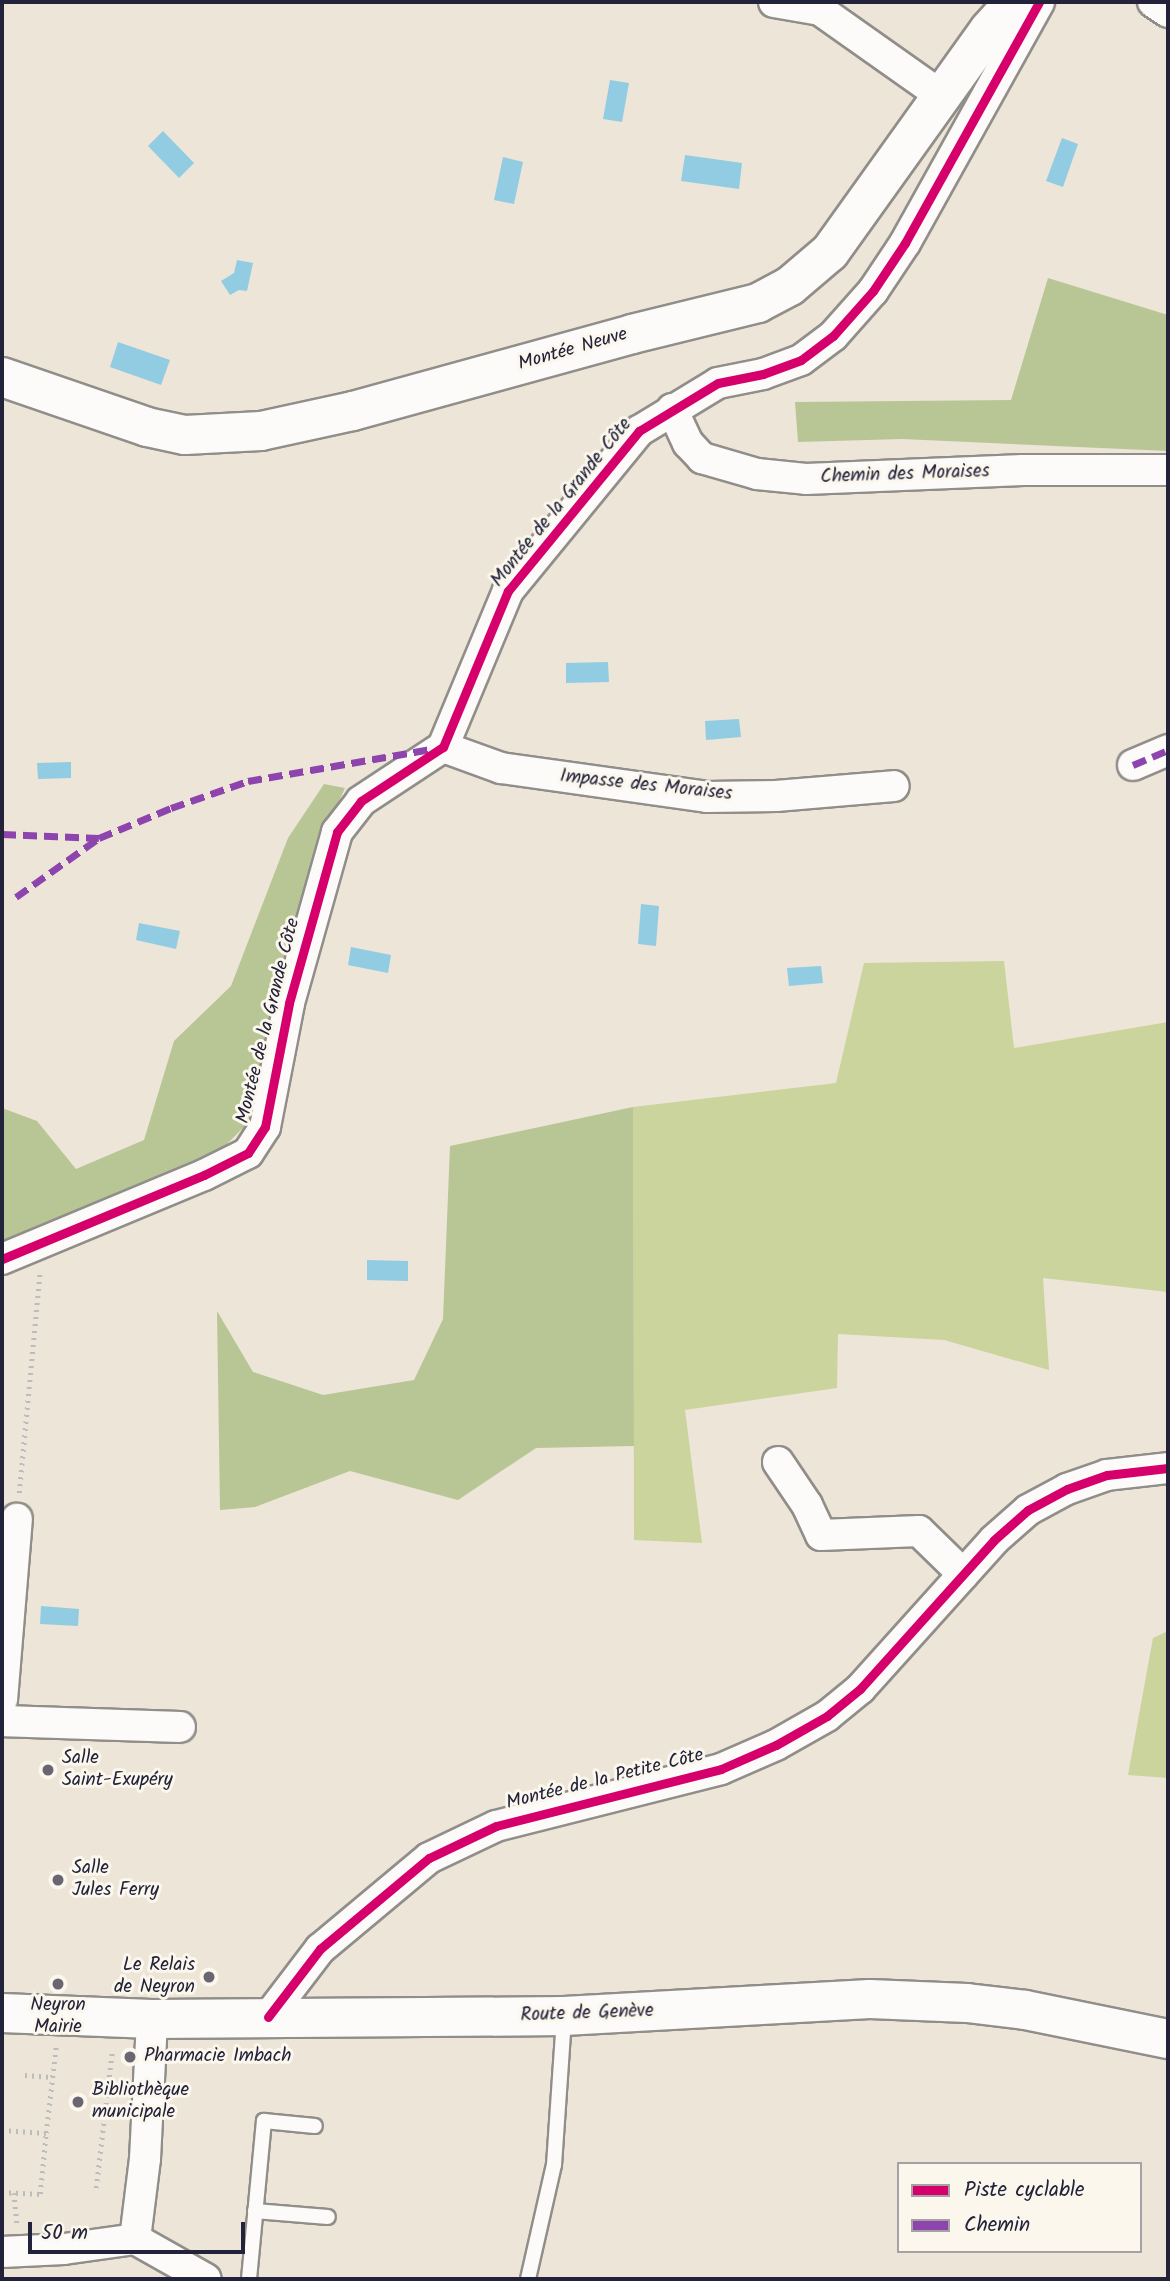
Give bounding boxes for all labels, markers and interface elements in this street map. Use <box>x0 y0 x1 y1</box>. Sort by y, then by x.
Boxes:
street label: Montée Neuve <box>516 324 630 376</box>
street label: Montée de la Grande Côte <box>487 414 637 592</box>
street label: Chemin des Moraises <box>820 461 990 489</box>
street label: Impasse des Moraises <box>559 766 733 806</box>
street label: Montée de la Grande Côte <box>232 916 306 1126</box>
street label: Montée de la Petite Côte <box>504 1744 706 1816</box>
place label: Salle Saint-Exupéry <box>62 1748 173 1792</box>
marker: Salle Saint-Exupéry <box>40 1762 56 1778</box>
place label: Salle Jules Ferry <box>72 1858 159 1902</box>
marker: Salle Jules Ferry <box>50 1872 66 1888</box>
place label: Le Relais de Neyron <box>114 1955 195 1999</box>
marker: Le Relais de Neyron <box>201 1969 217 1985</box>
marker: Neyron Mairie <box>50 1976 66 1992</box>
place label: Neyron Mairie <box>30 1995 86 2039</box>
street label: Route de Genève <box>520 2000 654 2028</box>
place label: Pharmacie Imbach <box>144 2046 291 2068</box>
marker: Pharmacie Imbach <box>122 2049 138 2065</box>
place label: Bibliothèque municipale <box>92 2080 189 2124</box>
marker: Bibliothèque municipale <box>70 2094 86 2110</box>
legend <box>897 2162 1142 2253</box>
text: Piste cyclable <box>964 2174 1085 2207</box>
scale bar <box>32 2208 248 2252</box>
text: Chemin <box>964 2209 1030 2242</box>
text: 50 m <box>41 2217 88 2250</box>

